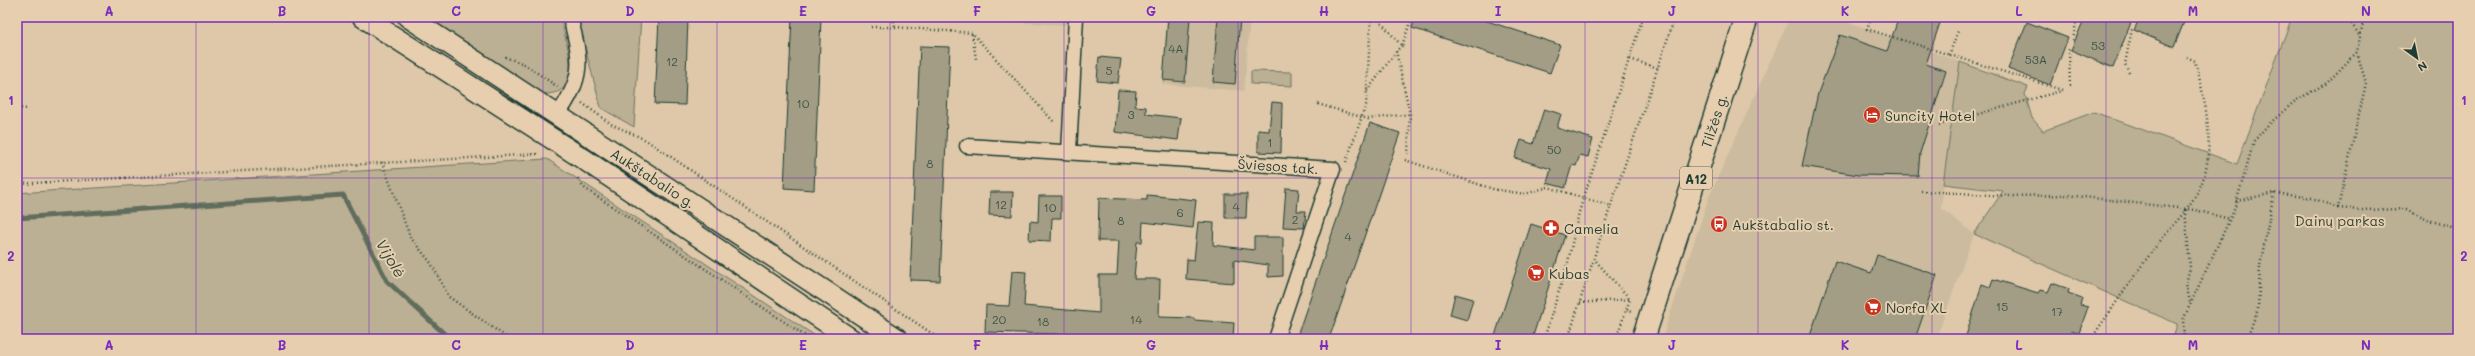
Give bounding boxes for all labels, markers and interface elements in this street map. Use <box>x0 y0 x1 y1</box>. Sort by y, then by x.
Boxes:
text: A <box>104 2 114 19</box>
text: B <box>278 2 287 19</box>
text: C <box>451 2 461 19</box>
text: D <box>625 2 635 19</box>
text: E <box>799 2 807 19</box>
text: F <box>973 2 981 19</box>
text: G <box>1146 2 1156 19</box>
text: H <box>1319 2 1329 19</box>
text: I <box>1495 2 1502 19</box>
text: J <box>1668 2 1676 19</box>
text: K <box>1841 2 1850 19</box>
text: L <box>2015 2 2023 19</box>
text: M <box>2188 2 2198 19</box>
text: N <box>2361 2 2371 19</box>
house number: 53 <box>2091 37 2105 53</box>
north arrow <box>2397 38 2437 78</box>
house number: 4A <box>1168 40 1184 56</box>
house number: 53A <box>2025 51 2047 67</box>
house number: 12 <box>666 53 678 69</box>
text: N <box>2415 58 2430 75</box>
house number: 5 <box>1106 62 1113 78</box>
text: 1 <box>8 91 14 108</box>
street label: Tilžės g. <box>1696 91 1732 151</box>
text: 1 <box>2461 91 2467 108</box>
house number: 10 <box>797 95 810 111</box>
hotel icon: Suncity Hotel <box>1862 105 1882 125</box>
house number: 3 <box>1127 106 1135 122</box>
place label: Suncity Hotel <box>1885 106 1975 125</box>
house number: 1 <box>1267 134 1273 150</box>
house number: 50 <box>1547 141 1562 157</box>
street label: Aukštabalio g. <box>607 144 699 212</box>
street label: Šviesos tak. <box>1237 154 1319 178</box>
house number: 8 <box>926 155 934 171</box>
road number: A12 <box>1680 167 1712 189</box>
house number: 12 <box>995 196 1007 212</box>
house number: 4 <box>1232 198 1240 214</box>
house number: 10 <box>1044 199 1057 215</box>
house number: 6 <box>1176 204 1184 220</box>
house number: 2 <box>1292 211 1298 227</box>
park label: Dainų parkas <box>2295 211 2385 230</box>
house number: 8 <box>1117 212 1125 228</box>
bus stop icon: Aukštabalio st. <box>1709 214 1729 234</box>
place label: Aukštabalio st. <box>1732 215 1834 234</box>
pharmacy icon: Camelia <box>1541 218 1561 238</box>
place label: Camelia <box>1564 219 1619 238</box>
house number: 4 <box>1344 228 1352 244</box>
water label: Vijolė <box>372 235 410 281</box>
text: 2 <box>7 247 15 264</box>
text: 2 <box>2460 247 2468 264</box>
supermarket icon: Kubas <box>1526 263 1546 283</box>
place label: Kubas <box>1549 264 1590 283</box>
supermarket icon: Norfa XL <box>1863 297 1883 317</box>
place label: Norfa XL <box>1886 298 1948 317</box>
house number: 15 <box>1996 298 2008 314</box>
house number: 17 <box>2051 303 2063 319</box>
house number: 20 <box>992 311 1007 327</box>
house number: 14 <box>1130 311 1142 327</box>
house number: 18 <box>1037 313 1049 329</box>
text: A <box>104 336 114 353</box>
text: B <box>278 336 287 353</box>
text: C <box>451 336 461 353</box>
text: D <box>625 336 635 353</box>
text: E <box>799 336 807 353</box>
text: F <box>973 336 981 353</box>
text: G <box>1146 336 1156 353</box>
text: H <box>1319 336 1329 353</box>
text: I <box>1495 336 1502 353</box>
text: J <box>1668 336 1676 353</box>
text: K <box>1841 336 1850 353</box>
text: L <box>2015 336 2023 353</box>
text: M <box>2188 336 2198 353</box>
text: N <box>2361 336 2371 353</box>

